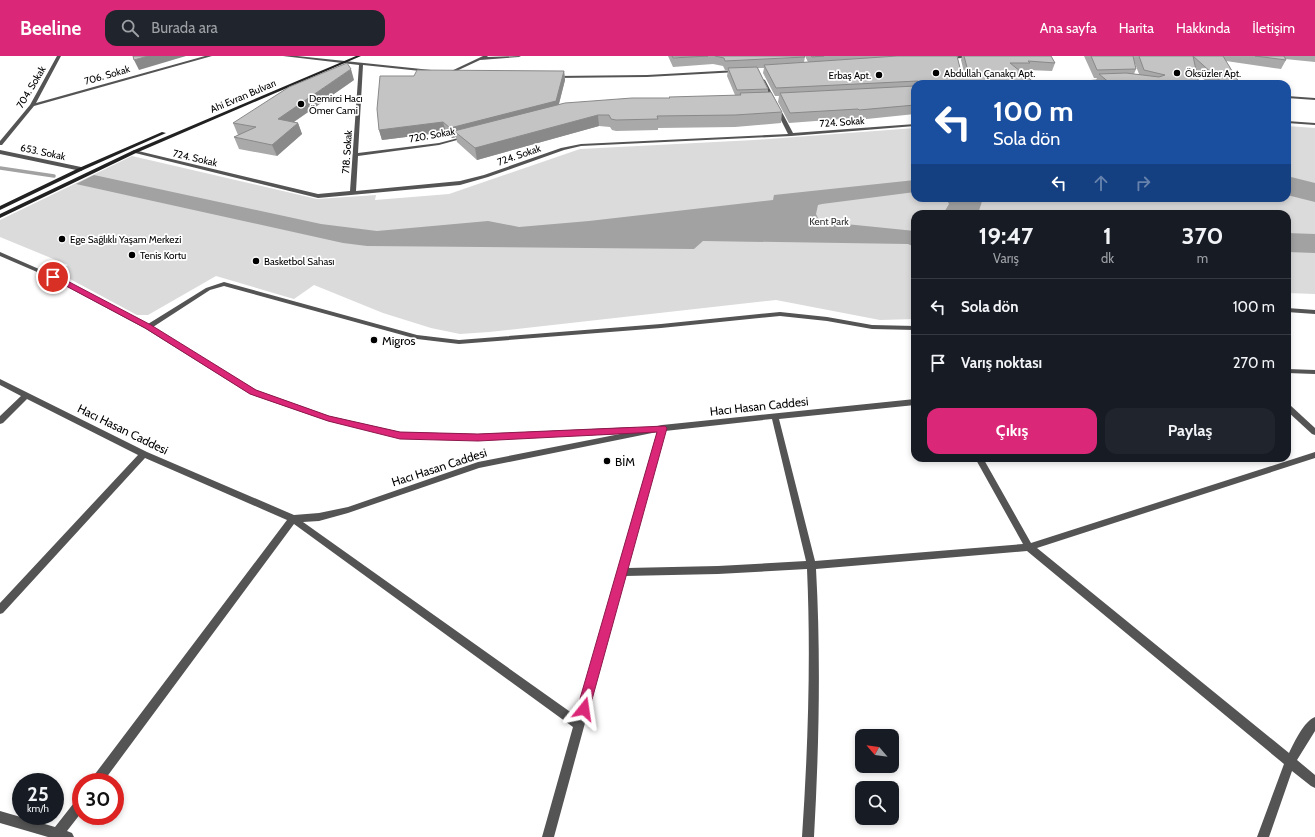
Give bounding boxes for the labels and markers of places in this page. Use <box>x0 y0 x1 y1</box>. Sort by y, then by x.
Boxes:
place label: Abdullah Çanakçı Apt. <box>944 67 1035 80</box>
place label: Öksüzler Apt. <box>1185 67 1241 80</box>
marker: Abdullah Çanakçı Apt. <box>931 68 941 78</box>
marker: Öksüzler Apt. <box>1172 68 1182 78</box>
place label: Erbaş Apt. <box>829 69 871 82</box>
marker: Erbaş Apt. <box>874 70 884 80</box>
place label: Demirci Hacı Ömer Cami <box>309 92 363 117</box>
marker: Demirci Hacı Ömer Cami <box>296 99 306 109</box>
place label: Ege Sağlıklı Yaşam Merkezi <box>70 233 181 246</box>
marker: Ege Sağlıklı Yaşam Merkezi <box>57 234 67 244</box>
place label: Tenis Kortu <box>140 249 186 262</box>
marker: Tenis Kortu <box>127 250 137 260</box>
place label: Basketbol Sahası <box>264 255 334 268</box>
marker: Basketbol Sahası <box>251 256 261 266</box>
pin <box>36 260 70 294</box>
place label: Migros <box>382 333 416 348</box>
marker: Migros <box>369 335 379 345</box>
place label: BİM <box>615 454 635 469</box>
marker: BİM <box>602 456 612 466</box>

